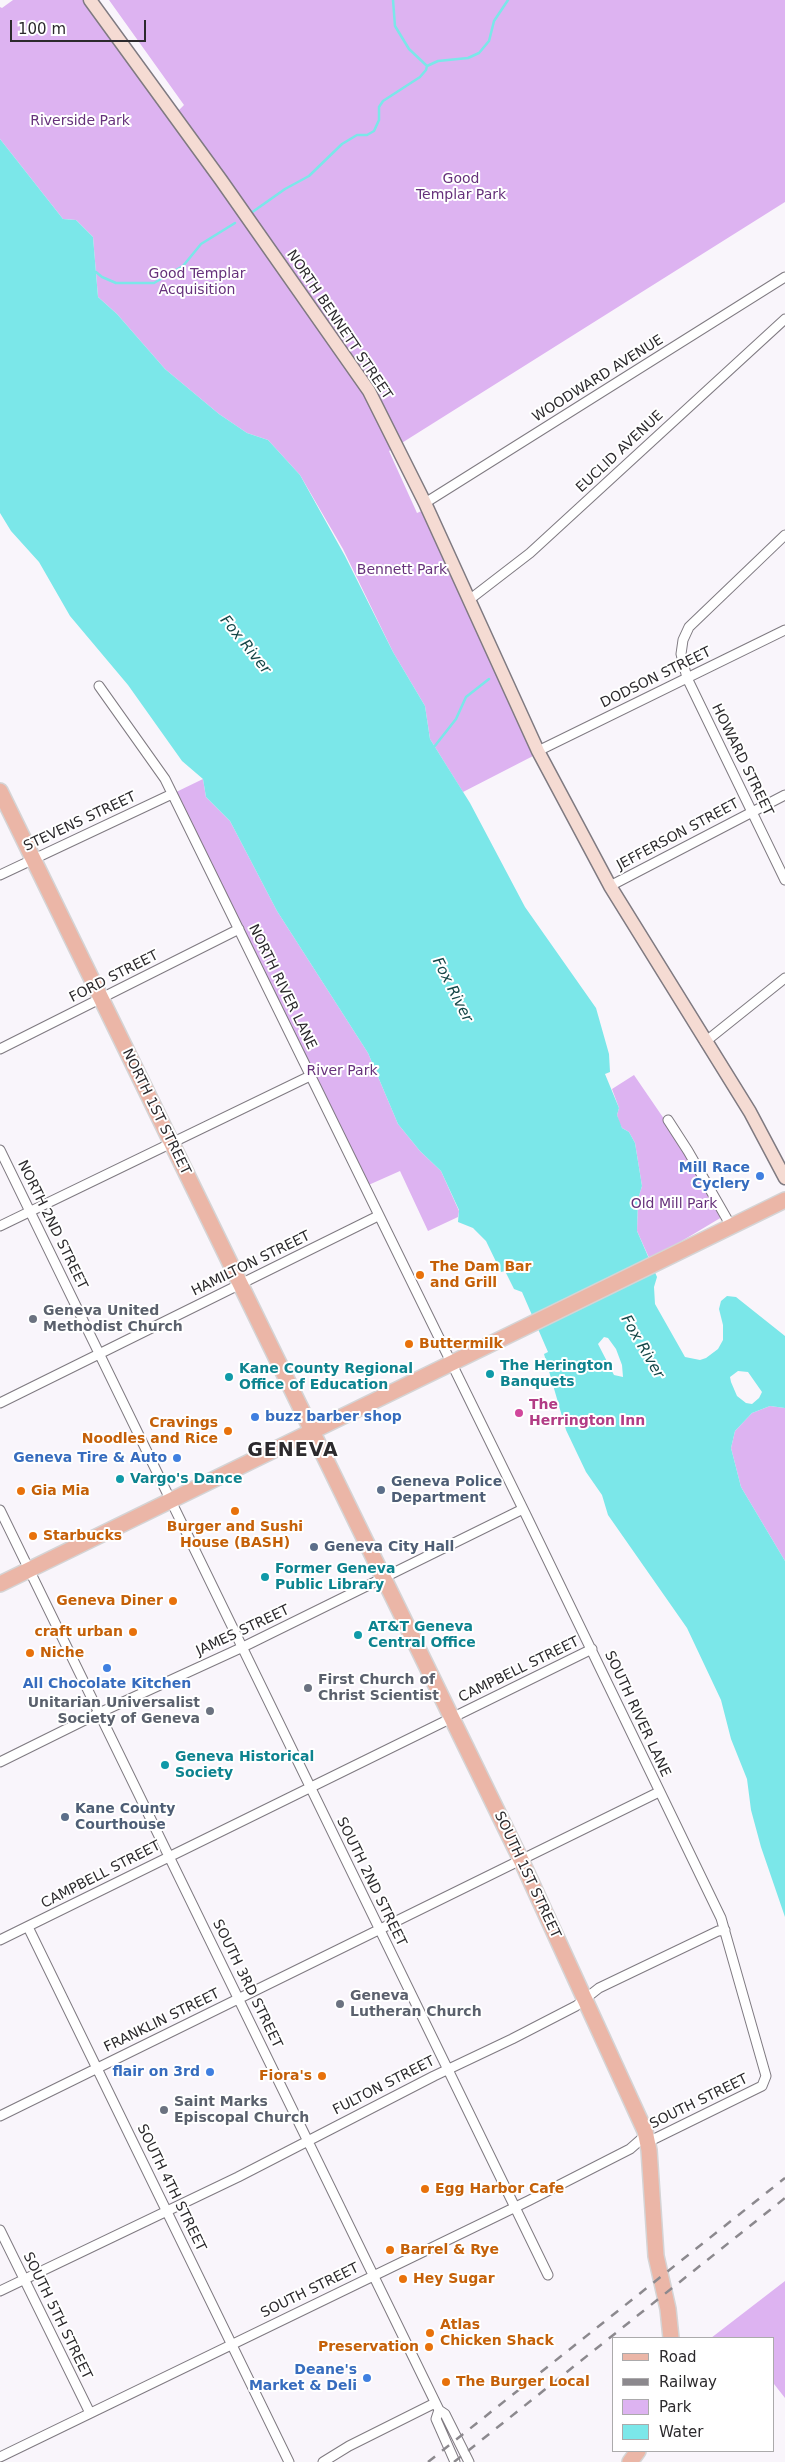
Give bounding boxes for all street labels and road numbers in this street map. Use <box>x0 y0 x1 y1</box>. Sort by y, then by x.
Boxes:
street label: NORTH BENNETT STREET <box>283 247 395 403</box>
street label: WOODWARD AVENUE <box>530 332 666 426</box>
street label: EUCLID AVENUE <box>573 407 667 497</box>
street label: DODSON STREET <box>598 644 714 712</box>
street label: HOWARD STREET <box>708 701 776 819</box>
street label: STEVENS STREET <box>21 789 139 855</box>
street label: JEFFERSON STREET <box>614 796 742 874</box>
street label: NORTH RIVER LANE <box>244 922 320 1052</box>
street label: FORD STREET <box>67 947 161 1007</box>
street label: NORTH 1ST STREET <box>118 1046 194 1178</box>
street label: NORTH 2ND STREET <box>13 1158 91 1292</box>
street label: HAMILTON STREET <box>189 1228 313 1300</box>
street label: JAMES STREET <box>194 1602 292 1660</box>
street label: CAMPBELL STREET <box>456 1634 582 1706</box>
street label: SOUTH RIVER LANE <box>600 1648 674 1780</box>
street label: SOUTH 1ST STREET <box>490 1809 564 1941</box>
street label: SOUTH 2ND STREET <box>332 1815 410 1949</box>
street label: CAMPBELL STREET <box>38 1838 164 1912</box>
street label: SOUTH 3RD STREET <box>209 1917 285 2051</box>
street label: FRANKLIN STREET <box>101 1986 223 2056</box>
street label: FULTON STREET <box>330 2053 438 2119</box>
street label: SOUTH STREET <box>647 2071 751 2133</box>
street label: SOUTH 4TH STREET <box>133 2122 209 2254</box>
street label: SOUTH 5TH STREET <box>19 2250 95 2382</box>
street label: SOUTH STREET <box>258 2260 362 2322</box>

